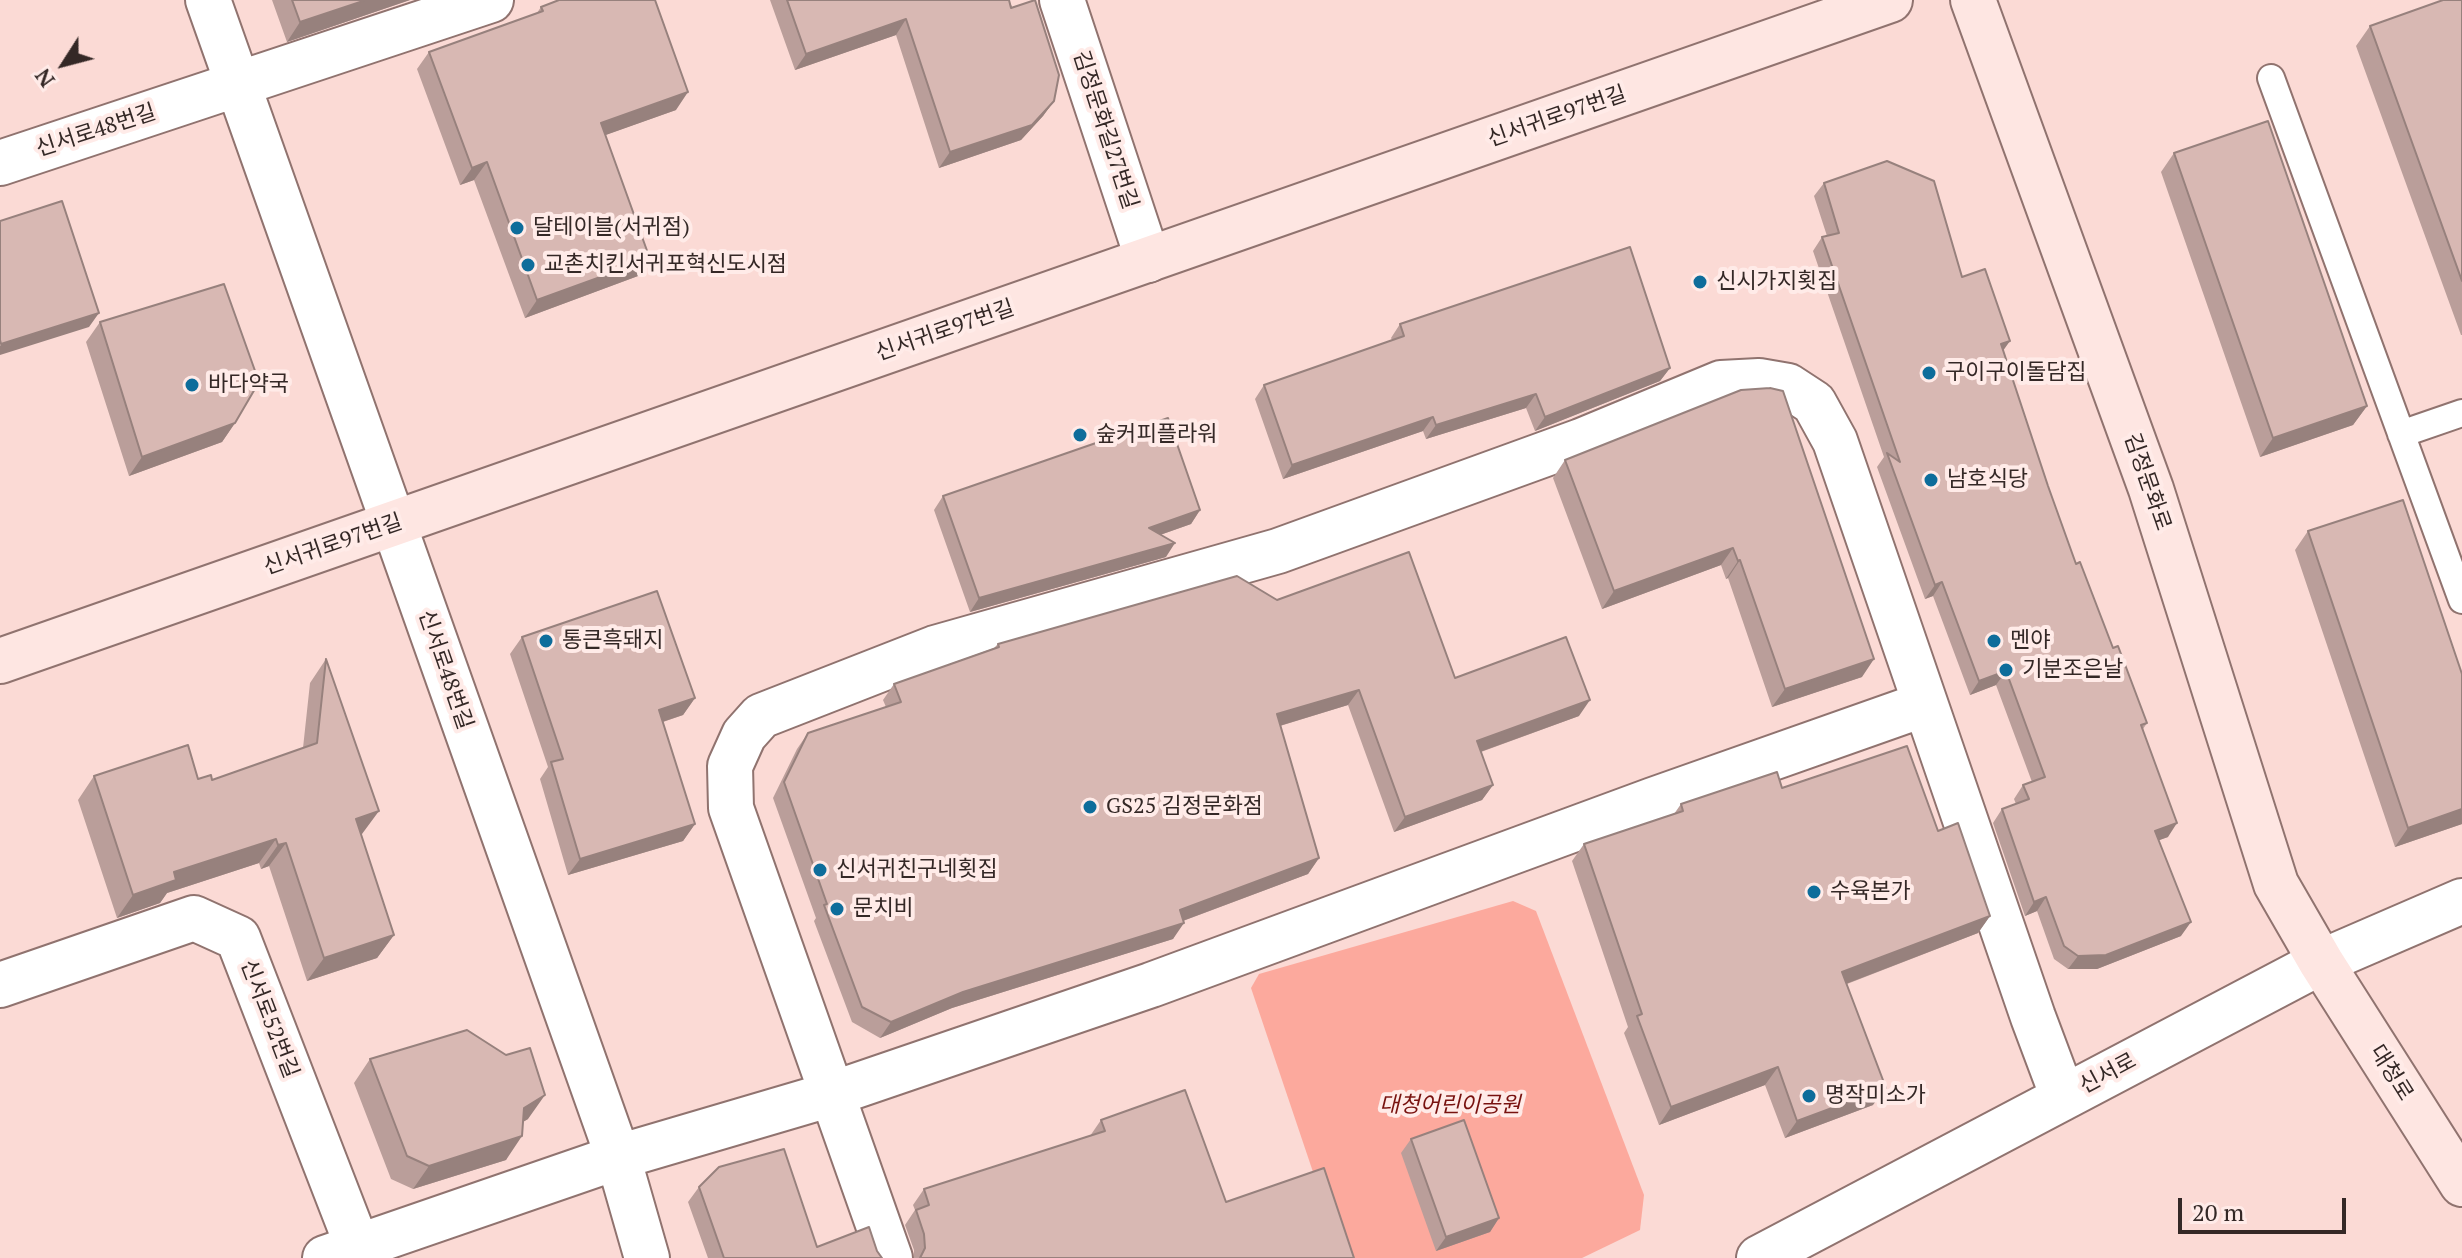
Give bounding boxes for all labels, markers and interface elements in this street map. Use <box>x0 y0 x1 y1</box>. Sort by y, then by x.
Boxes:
north arrow <box>24 24 104 104</box>
street label: 김정문화길27번길 <box>1067 47 1143 213</box>
text: N <box>28 63 61 94</box>
street label: 신서귀로97번길 <box>1484 81 1630 153</box>
street label: 신서로48번길 <box>33 99 159 163</box>
place label: 달테이블(서귀점) <box>533 215 690 241</box>
marker: 달테이블(서귀점) <box>508 219 526 237</box>
place label: 교촌치킨서귀포혁신도시점 <box>544 252 787 278</box>
marker: 교촌치킨서귀포혁신도시점 <box>519 256 537 274</box>
place label: 신시가지횟집 <box>1716 269 1837 295</box>
marker: 신시가지횟집 <box>1691 273 1709 291</box>
street label: 신서귀로97번길 <box>872 295 1018 367</box>
place label: 구이구이돌담집 <box>1945 360 2087 386</box>
marker: 구이구이돌담집 <box>1920 364 1938 382</box>
place label: 바다약국 <box>208 372 289 398</box>
marker: 바다약국 <box>183 376 201 394</box>
place label: 숲커피플라워 <box>1096 422 1217 448</box>
marker: 숲커피플라워 <box>1071 426 1089 444</box>
street label: 김정문화로 <box>2118 430 2176 534</box>
place label: 남호식당 <box>1947 467 2028 493</box>
marker: 남호식당 <box>1922 471 1940 489</box>
street label: 신서귀로97번길 <box>260 509 406 581</box>
street label: 신서로48번길 <box>412 607 478 733</box>
place label: 통큰흑돼지 <box>562 628 663 654</box>
place label: 멘야 <box>2010 628 2050 654</box>
marker: 통큰흑돼지 <box>537 632 555 650</box>
marker: 멘야 <box>1985 632 2003 650</box>
place label: 기분조은날 <box>2022 657 2123 683</box>
marker: 기분조은날 <box>1997 661 2015 679</box>
place label: GS25 김정문화점 <box>1106 794 1263 820</box>
marker: GS25 김정문화점 <box>1081 798 1099 816</box>
place label: 신서귀친구네횟집 <box>836 857 998 883</box>
marker: 신서귀친구네횟집 <box>811 861 829 879</box>
place label: 수육본가 <box>1830 879 1911 905</box>
marker: 수육본가 <box>1805 883 1823 901</box>
place label: 문치비 <box>853 896 914 922</box>
marker: 문치비 <box>828 900 846 918</box>
street label: 신서로52번길 <box>234 956 304 1082</box>
street label: 대청로 <box>2364 1040 2418 1106</box>
street label: 신서로 <box>2075 1048 2141 1100</box>
place label: 명작미소가 <box>1825 1083 1926 1109</box>
marker: 명작미소가 <box>1800 1087 1818 1105</box>
park label: 대청어린이공원 <box>1379 1093 1521 1119</box>
scale bar <box>2182 1182 2350 1232</box>
text: 20 m <box>2192 1196 2244 1228</box>

